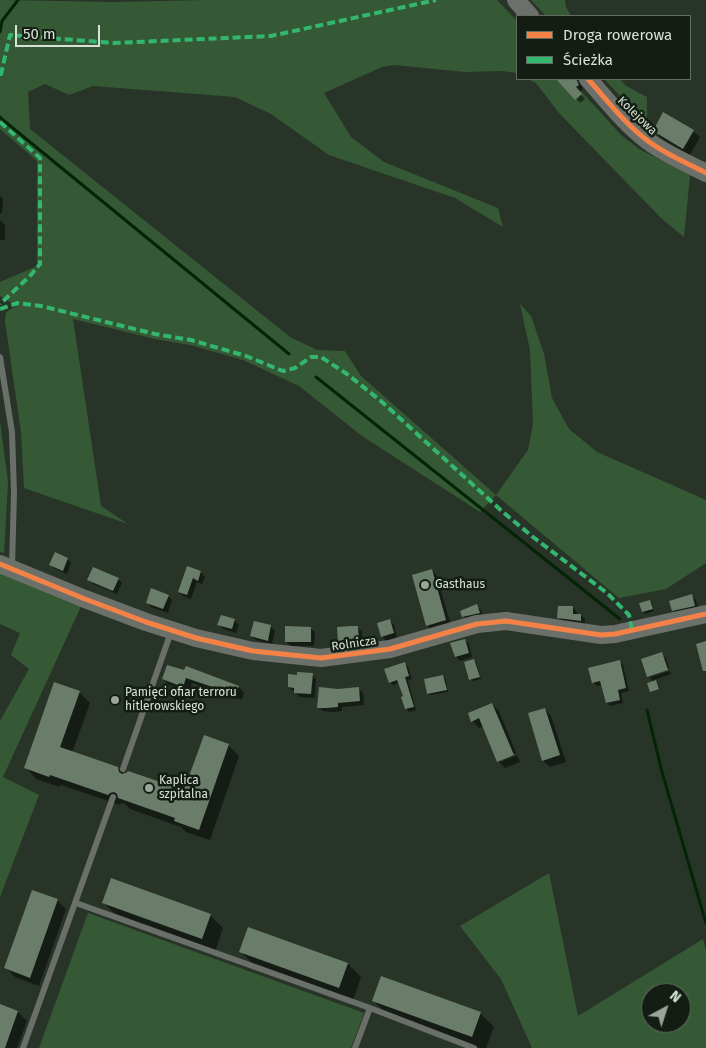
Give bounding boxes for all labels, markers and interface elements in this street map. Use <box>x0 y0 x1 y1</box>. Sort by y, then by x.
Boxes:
scale bar <box>18 15 102 47</box>
legend <box>516 15 691 80</box>
text: 50 m <box>23 25 56 43</box>
text: Droga rowerowa <box>563 26 672 44</box>
text: Ścieżka <box>563 51 613 69</box>
street label: Kolejowa <box>614 94 660 138</box>
place label: Gasthaus <box>435 578 485 592</box>
marker: Gasthaus <box>419 579 431 591</box>
street label: Rolnicza <box>331 634 377 654</box>
place label: Pamięci ofiar terroru hitlerowskiego <box>125 686 237 714</box>
marker: Pamięci ofiar terroru hitlerowskiego <box>109 694 121 706</box>
place label: Kaplica szpitalna <box>159 774 208 802</box>
marker: Kaplica szpitalna <box>143 782 155 794</box>
north arrow <box>641 983 691 1033</box>
text: N <box>666 987 684 1006</box>

